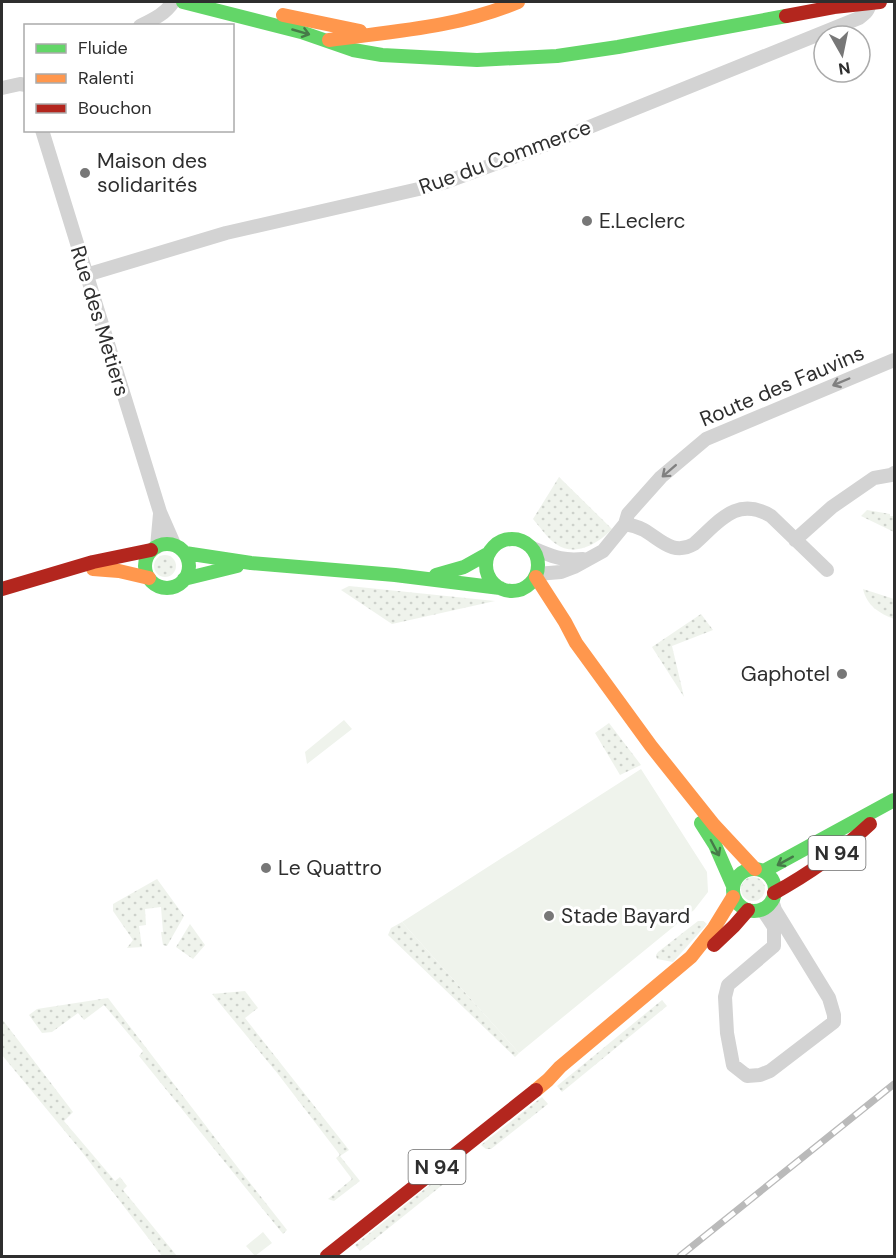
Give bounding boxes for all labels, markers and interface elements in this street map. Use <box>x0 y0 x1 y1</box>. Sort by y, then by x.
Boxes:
legend <box>24 24 234 132</box>
north arrow <box>812 24 872 84</box>
one-way arrow <box>291 27 310 39</box>
text: Fluide <box>78 36 128 60</box>
text: N <box>837 57 852 80</box>
text: Ralenti <box>78 66 134 90</box>
text: Bouchon <box>78 96 152 120</box>
street label: Rue du Commerce <box>415 113 595 201</box>
place label: Maison des solidarités <box>97 147 207 199</box>
marker: Maison des solidarités <box>78 166 92 180</box>
place label: E.Leclerc <box>599 207 686 235</box>
marker: E.Leclerc <box>580 214 594 228</box>
street label: Rue des Metiers <box>64 242 136 400</box>
street label: Route des Fauvins <box>696 339 868 433</box>
one-way arrow <box>832 377 850 388</box>
one-way arrow <box>662 464 677 478</box>
place label: Gaphotel <box>741 660 830 688</box>
marker: Gaphotel <box>835 667 849 681</box>
road number: N 94 <box>808 836 866 870</box>
one-way arrow <box>709 839 721 856</box>
place label: Le Quattro <box>278 854 382 882</box>
one-way arrow <box>776 856 794 867</box>
marker: Le Quattro <box>259 861 273 875</box>
place label: Stade Bayard <box>561 902 690 930</box>
marker: Stade Bayard <box>542 909 556 923</box>
road number: N 94 <box>408 1150 466 1184</box>

